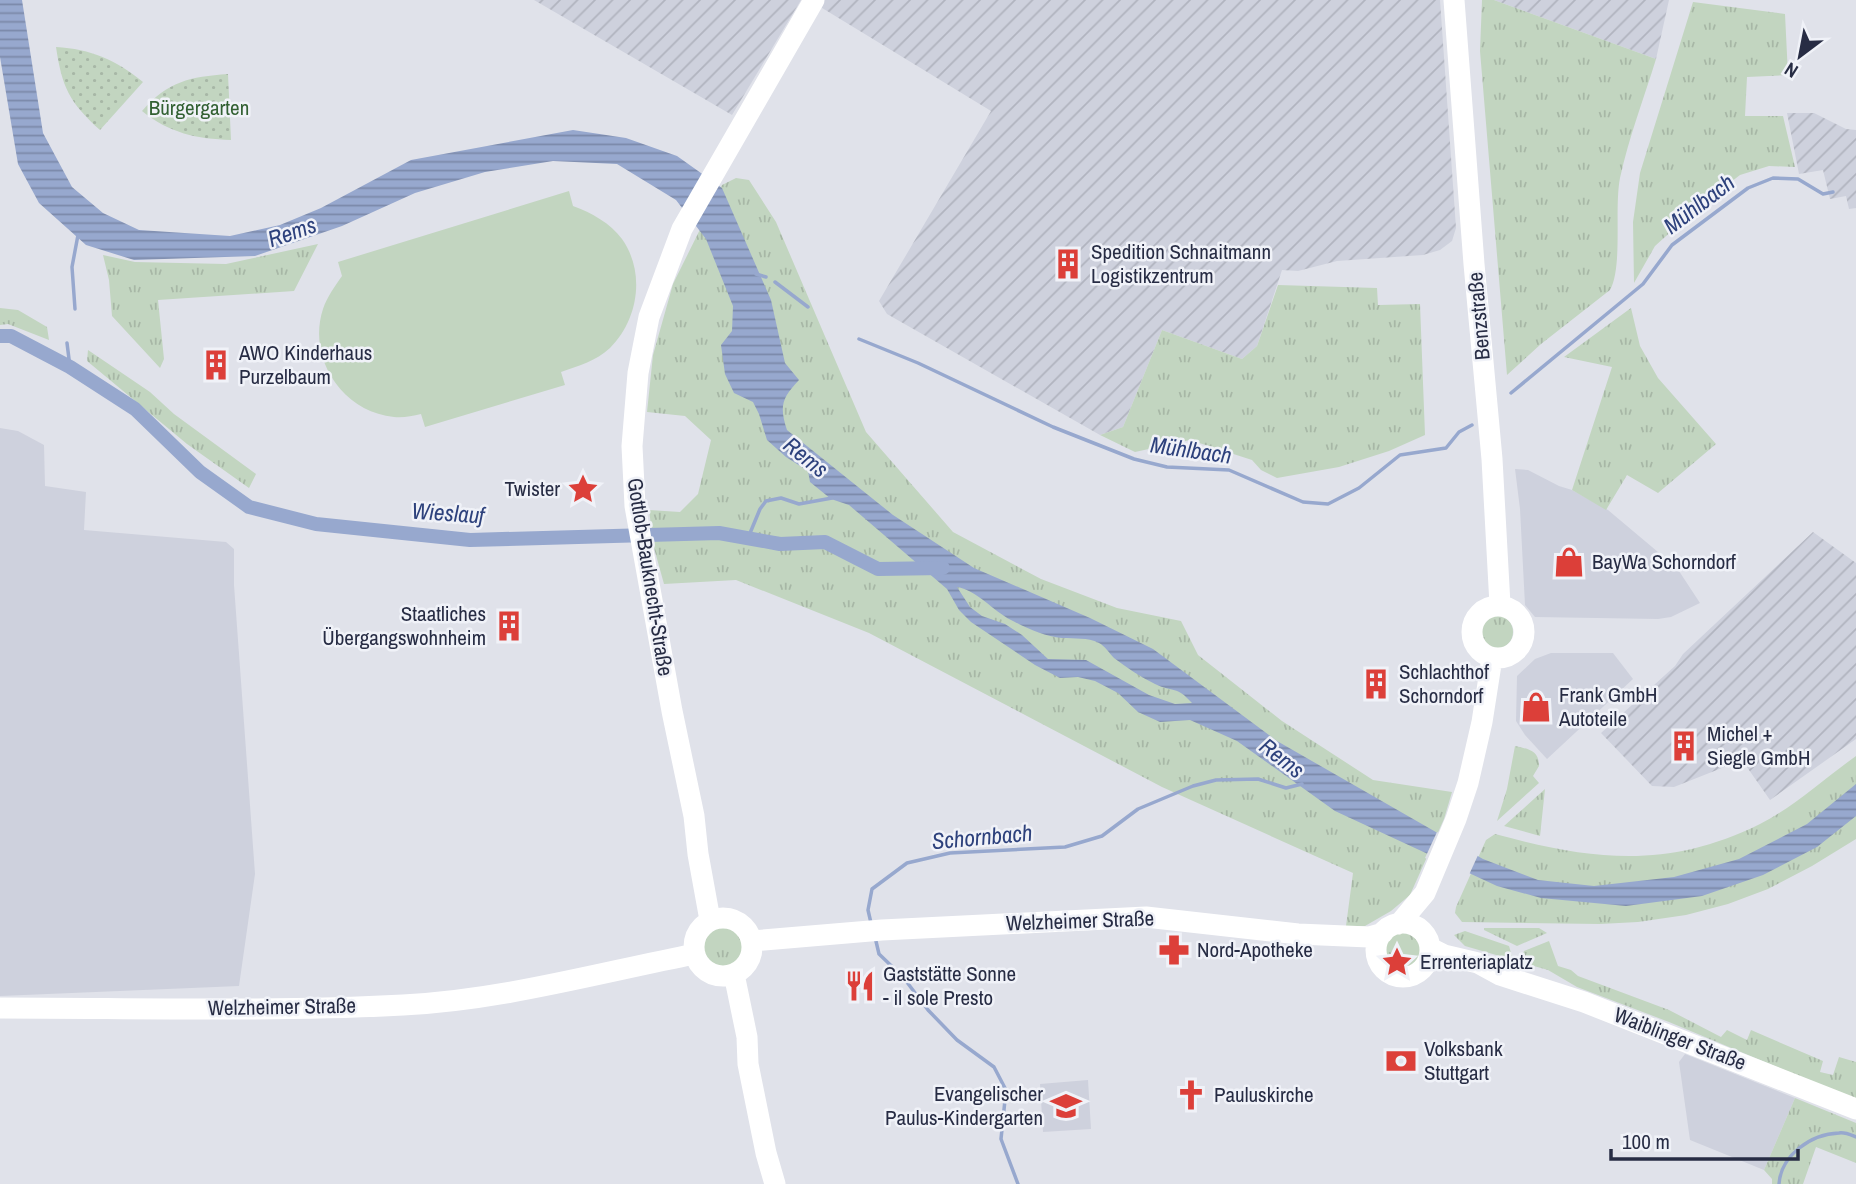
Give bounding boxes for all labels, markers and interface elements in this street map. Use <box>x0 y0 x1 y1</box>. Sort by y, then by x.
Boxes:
north arrow <box>1765 21 1835 91</box>
text: N <box>1779 56 1803 84</box>
park label: Bürgergarten <box>149 93 249 122</box>
water label: Mühlbach <box>1657 167 1741 241</box>
water label: Rems <box>264 209 320 254</box>
place label: Spedition Schnaitmann Logistikzentrum <box>1091 237 1271 290</box>
building icon: Spedition Schnaitmann Logistikzentrum <box>1051 247 1085 281</box>
street label: Benzstraße <box>1460 271 1497 361</box>
place label: AWO Kinderhaus Purzelbaum <box>238 338 372 391</box>
building icon: AWO Kinderhaus Purzelbaum <box>199 348 233 382</box>
water label: Mühlbach <box>1148 428 1234 471</box>
water label: Rems <box>777 429 835 484</box>
place icon: Twister <box>566 472 600 506</box>
place label: Twister <box>504 474 560 503</box>
street label: Gottlob-Bauknecht-Straße <box>621 476 680 678</box>
water label: Wieslauf <box>411 494 487 531</box>
shop icon: BayWa Schorndorf <box>1552 545 1586 579</box>
place label: BayWa Schorndorf <box>1592 547 1736 576</box>
place label: Staatliches Übergangswohnheim <box>322 599 486 652</box>
building icon: Staatliches Übergangswohnheim <box>492 609 526 643</box>
place label: Schlachthof Schorndorf <box>1399 657 1489 710</box>
building icon: Schlachthof Schorndorf <box>1359 667 1393 701</box>
place label: Frank GmbH Autoteile <box>1558 680 1658 733</box>
shop icon: Frank GmbH Autoteile <box>1519 690 1553 724</box>
place label: Michel + Siegle GmbH <box>1707 719 1810 772</box>
building icon: Michel + Siegle GmbH <box>1667 729 1701 763</box>
water label: Rems <box>1253 730 1311 785</box>
water label: Schornbach <box>930 817 1033 856</box>
street label: Welzheimer Straße <box>1006 903 1154 938</box>
pharmacy icon: Nord-Apotheke <box>1157 933 1191 967</box>
place label: Nord-Apotheke <box>1197 935 1313 964</box>
place icon: Errenteriaplatz <box>1380 945 1414 979</box>
place label: Errenteriaplatz <box>1420 947 1533 976</box>
place label: Gaststätte Sonne - il sole Presto <box>883 959 1016 1012</box>
restaurant icon: Gaststätte Sonne - il sole Presto <box>843 969 877 1003</box>
street label: Welzheimer Straße <box>208 991 356 1022</box>
street label: Waiblinger Straße <box>1610 1000 1750 1077</box>
place label: Volksbank Stuttgart <box>1424 1034 1503 1087</box>
bank icon: Volksbank Stuttgart <box>1384 1044 1418 1078</box>
church icon: Pauluskirche <box>1174 1078 1208 1112</box>
place label: Evangelischer Paulus-Kindergarten <box>885 1079 1043 1132</box>
place label: Pauluskirche <box>1214 1080 1314 1109</box>
school or university icon: Evangelischer Paulus-Kindergarten <box>1049 1089 1083 1123</box>
scale bar <box>1611 1118 1798 1162</box>
text: 100 m <box>1622 1127 1670 1156</box>

